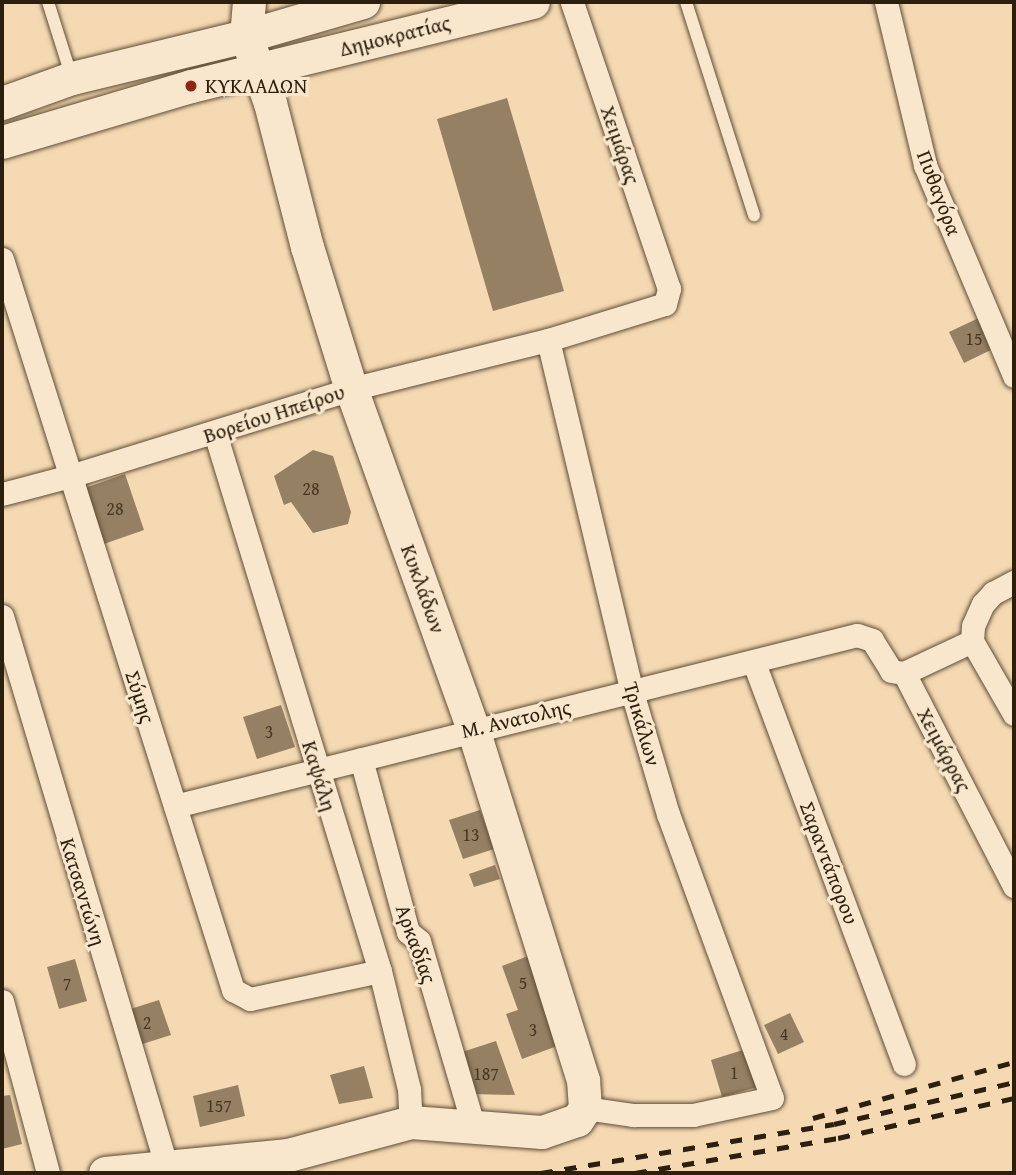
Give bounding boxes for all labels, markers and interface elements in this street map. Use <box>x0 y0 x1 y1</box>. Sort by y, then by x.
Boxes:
street label: Δημοκρατίας <box>337 10 453 62</box>
place label: ΚΥΚΛΑΔΩΝ <box>205 73 307 99</box>
marker: ΚΥΚΛΑΔΩΝ <box>183 78 199 94</box>
street label: Χειμάρας <box>595 102 645 188</box>
street label: Πυθαγόρα <box>911 147 967 239</box>
house number: 15 <box>965 328 983 350</box>
street label: Βορείου Ηπείρου <box>200 379 348 449</box>
house number: 28 <box>302 478 320 500</box>
house number: 28 <box>106 498 124 520</box>
street label: Κυκλάδων <box>395 541 451 637</box>
street label: Σύμης <box>120 667 160 727</box>
street label: Τρικάλων <box>618 679 666 769</box>
street label: Μ. Ανατολης <box>459 694 573 744</box>
street label: Χειμάρρας <box>911 704 977 796</box>
house number: 3 <box>265 721 273 743</box>
street label: Καψάλη <box>296 738 342 814</box>
street label: Σαραντάπορου <box>794 798 864 928</box>
house number: 13 <box>462 824 480 846</box>
street label: Κατσαντώνη <box>55 835 111 949</box>
street label: Αρκαδίας <box>390 901 442 987</box>
house number: 5 <box>519 972 527 994</box>
house number: 7 <box>63 973 71 995</box>
house number: 2 <box>143 1012 151 1034</box>
house number: 3 <box>529 1019 537 1041</box>
house number: 4 <box>780 1023 788 1045</box>
house number: 1 <box>730 1062 738 1084</box>
house number: 187 <box>473 1063 499 1085</box>
house number: 157 <box>206 1095 232 1117</box>

